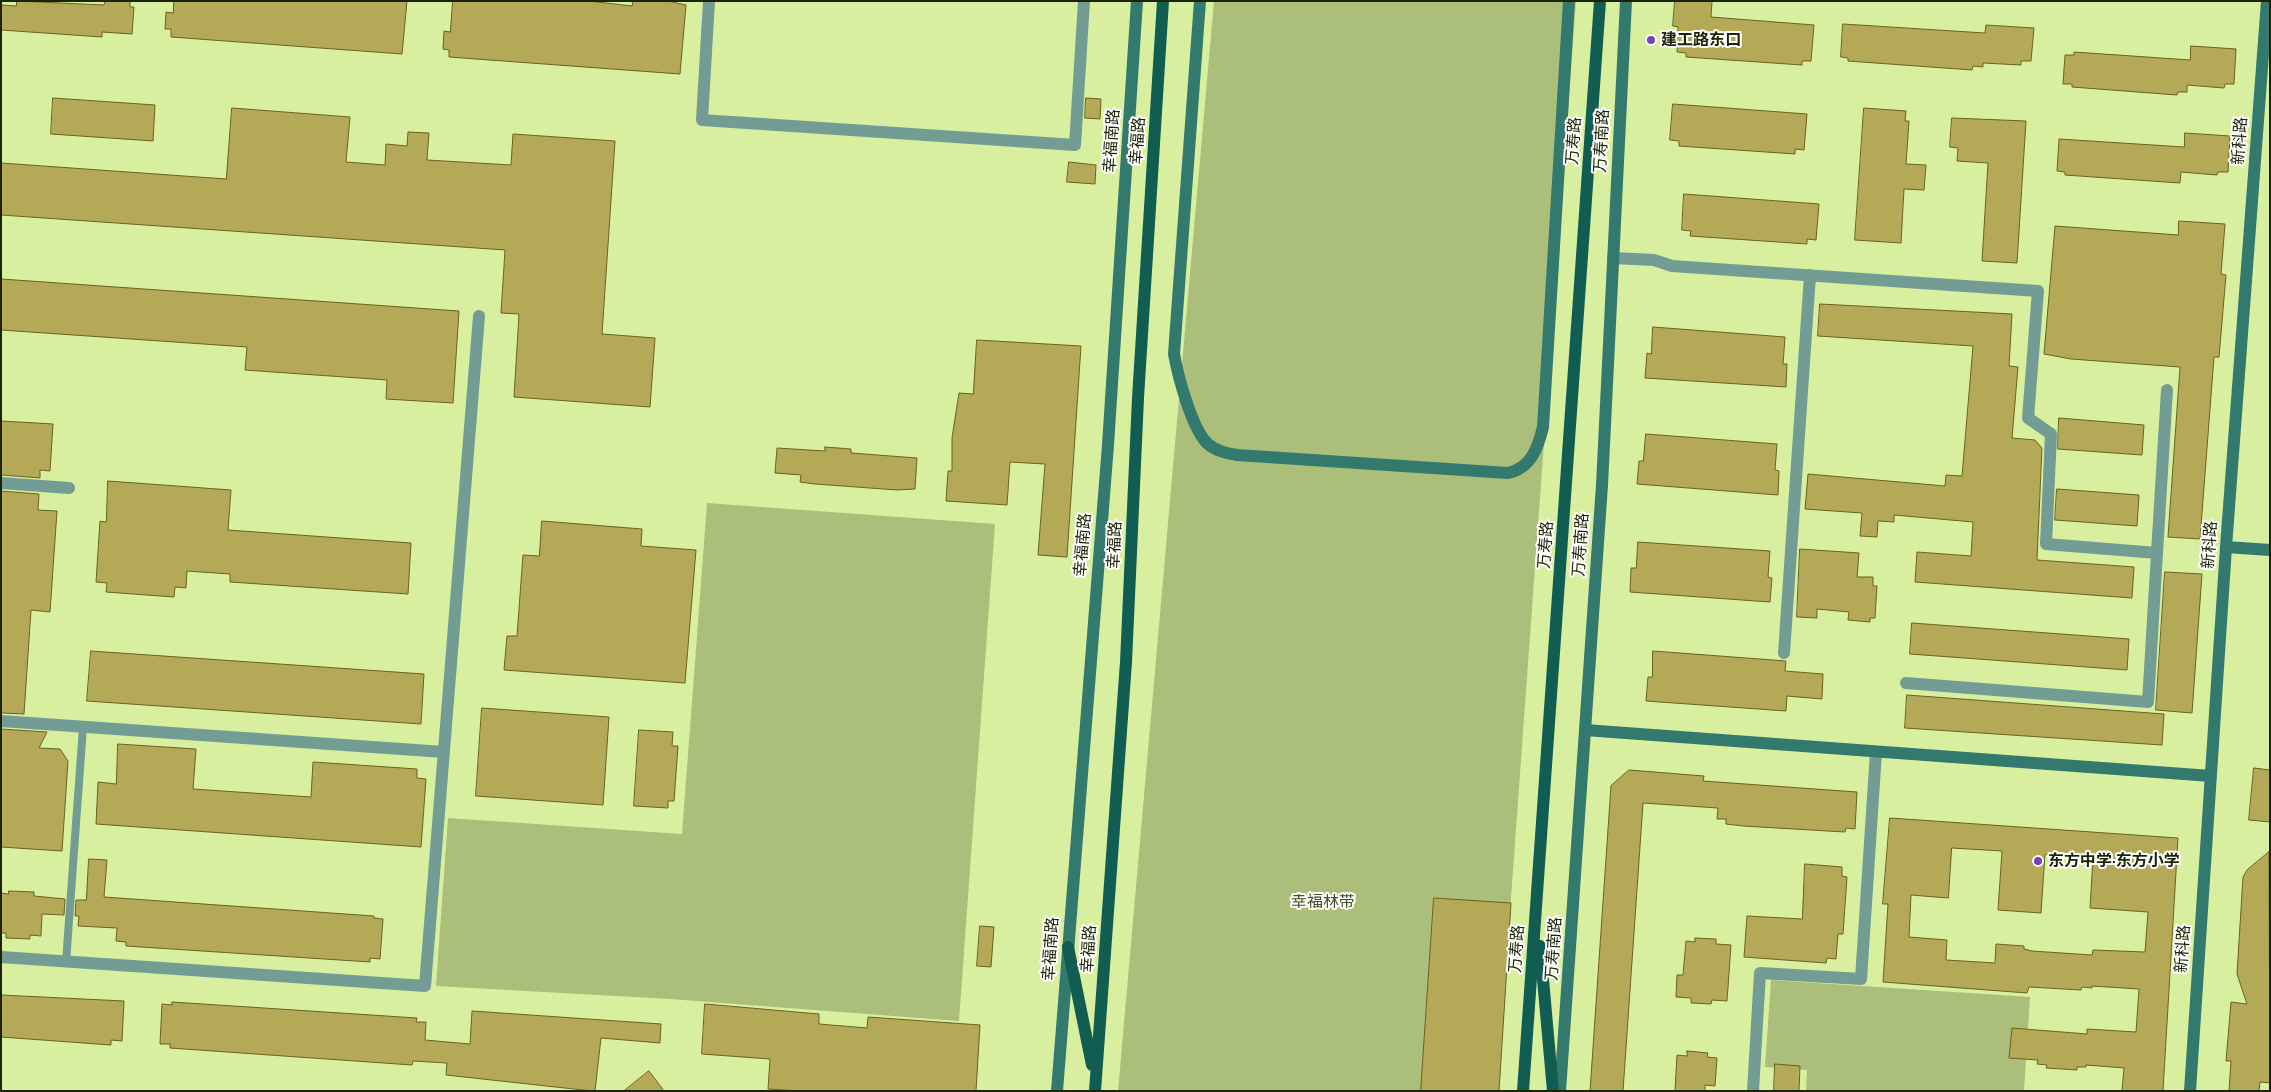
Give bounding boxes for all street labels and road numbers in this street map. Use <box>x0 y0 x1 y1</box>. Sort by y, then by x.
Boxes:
street label: 幸福南路 <box>1100 108 1124 174</box>
street label: 万寿南路 <box>1591 109 1613 173</box>
street label: 幸福路 <box>1127 116 1149 166</box>
street label: 万寿路 <box>1563 116 1585 166</box>
street label: 新科路 <box>2229 116 2251 166</box>
street label: 幸福南路 <box>1071 512 1095 578</box>
street label: 万寿南路 <box>1569 512 1593 578</box>
street label: 万寿路 <box>1535 520 1557 570</box>
street label: 新科路 <box>2199 520 2221 570</box>
street label: 幸福路 <box>1104 521 1126 569</box>
street label: 幸福南路 <box>1039 916 1063 982</box>
street label: 万寿南路 <box>1542 916 1566 982</box>
street label: 幸福路 <box>1078 924 1100 974</box>
street label: 万寿路 <box>1506 924 1528 974</box>
street label: 新科路 <box>2172 924 2194 974</box>

